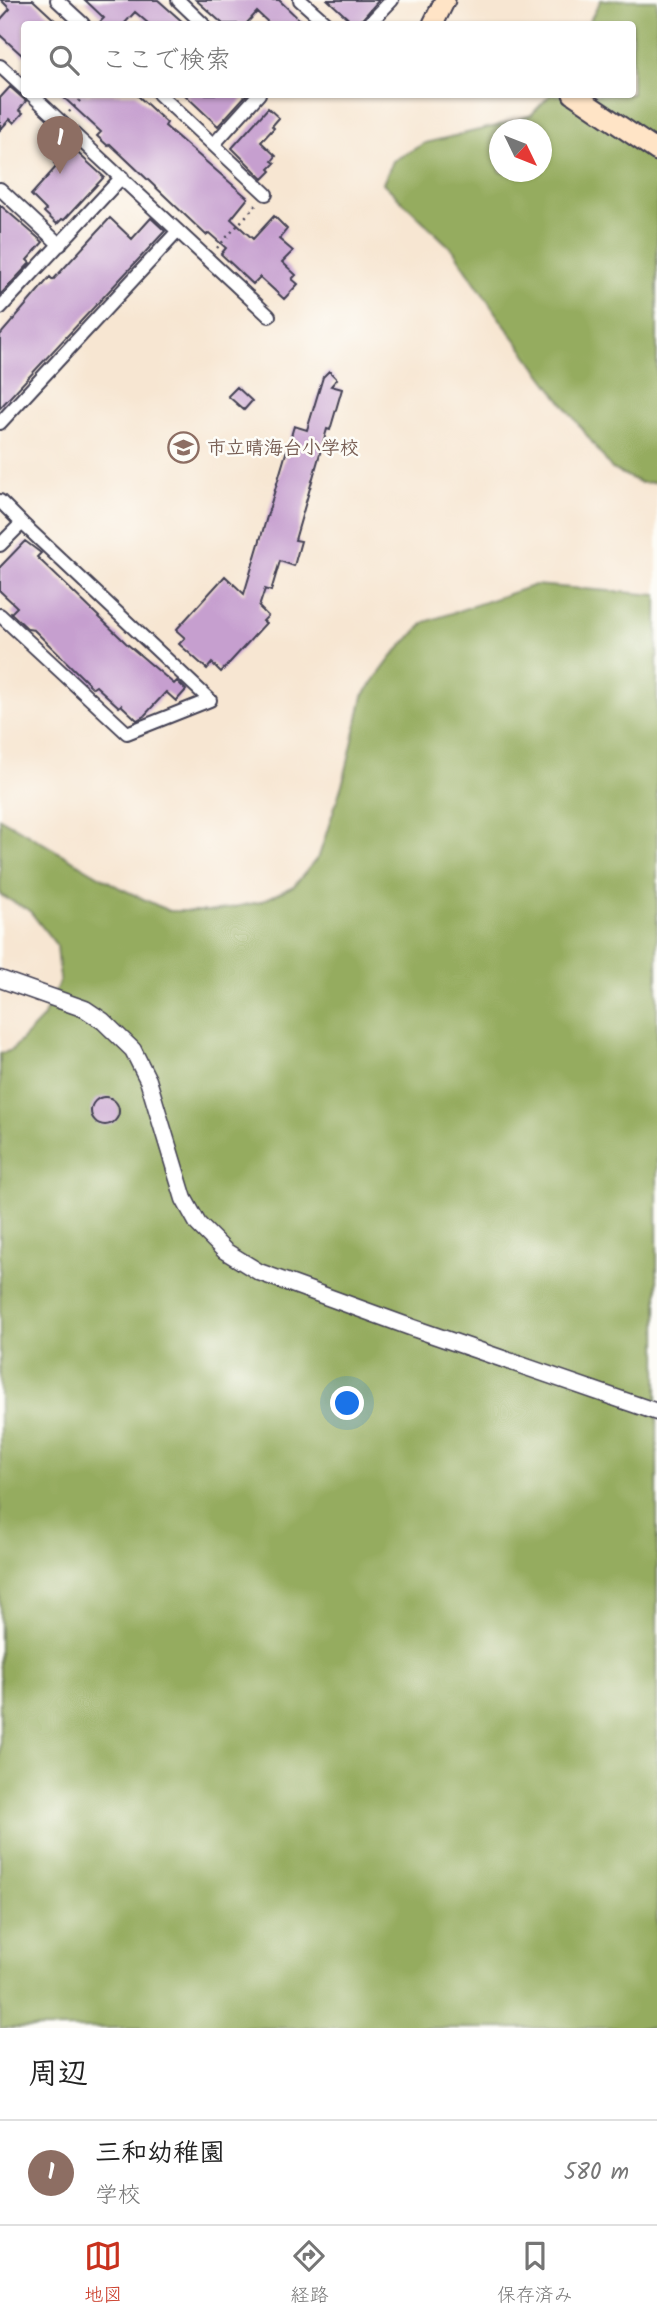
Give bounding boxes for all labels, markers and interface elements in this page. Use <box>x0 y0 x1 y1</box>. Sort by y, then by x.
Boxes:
search box <box>21 21 636 98</box>
text: ここで検索 <box>101 40 231 82</box>
icon: search <box>45 41 83 79</box>
pin: 1 <box>37 116 83 174</box>
north arrow <box>489 119 552 182</box>
school or university icon: 市立晴海台小学校 <box>167 430 201 464</box>
place label: 市立晴海台小学校 <box>207 434 359 464</box>
your location <box>330 1386 364 1420</box>
text: 周辺 <box>28 2051 88 2099</box>
text: 三和幼稚園 <box>95 2133 225 2175</box>
text: 1 <box>48 2155 54 2191</box>
text: 580 m <box>564 2155 629 2191</box>
text: 学校 <box>95 2178 141 2214</box>
tab: 地図 <box>84 2237 122 2311</box>
tab: 経路 <box>290 2237 329 2311</box>
tab: 保存済み <box>497 2237 573 2311</box>

